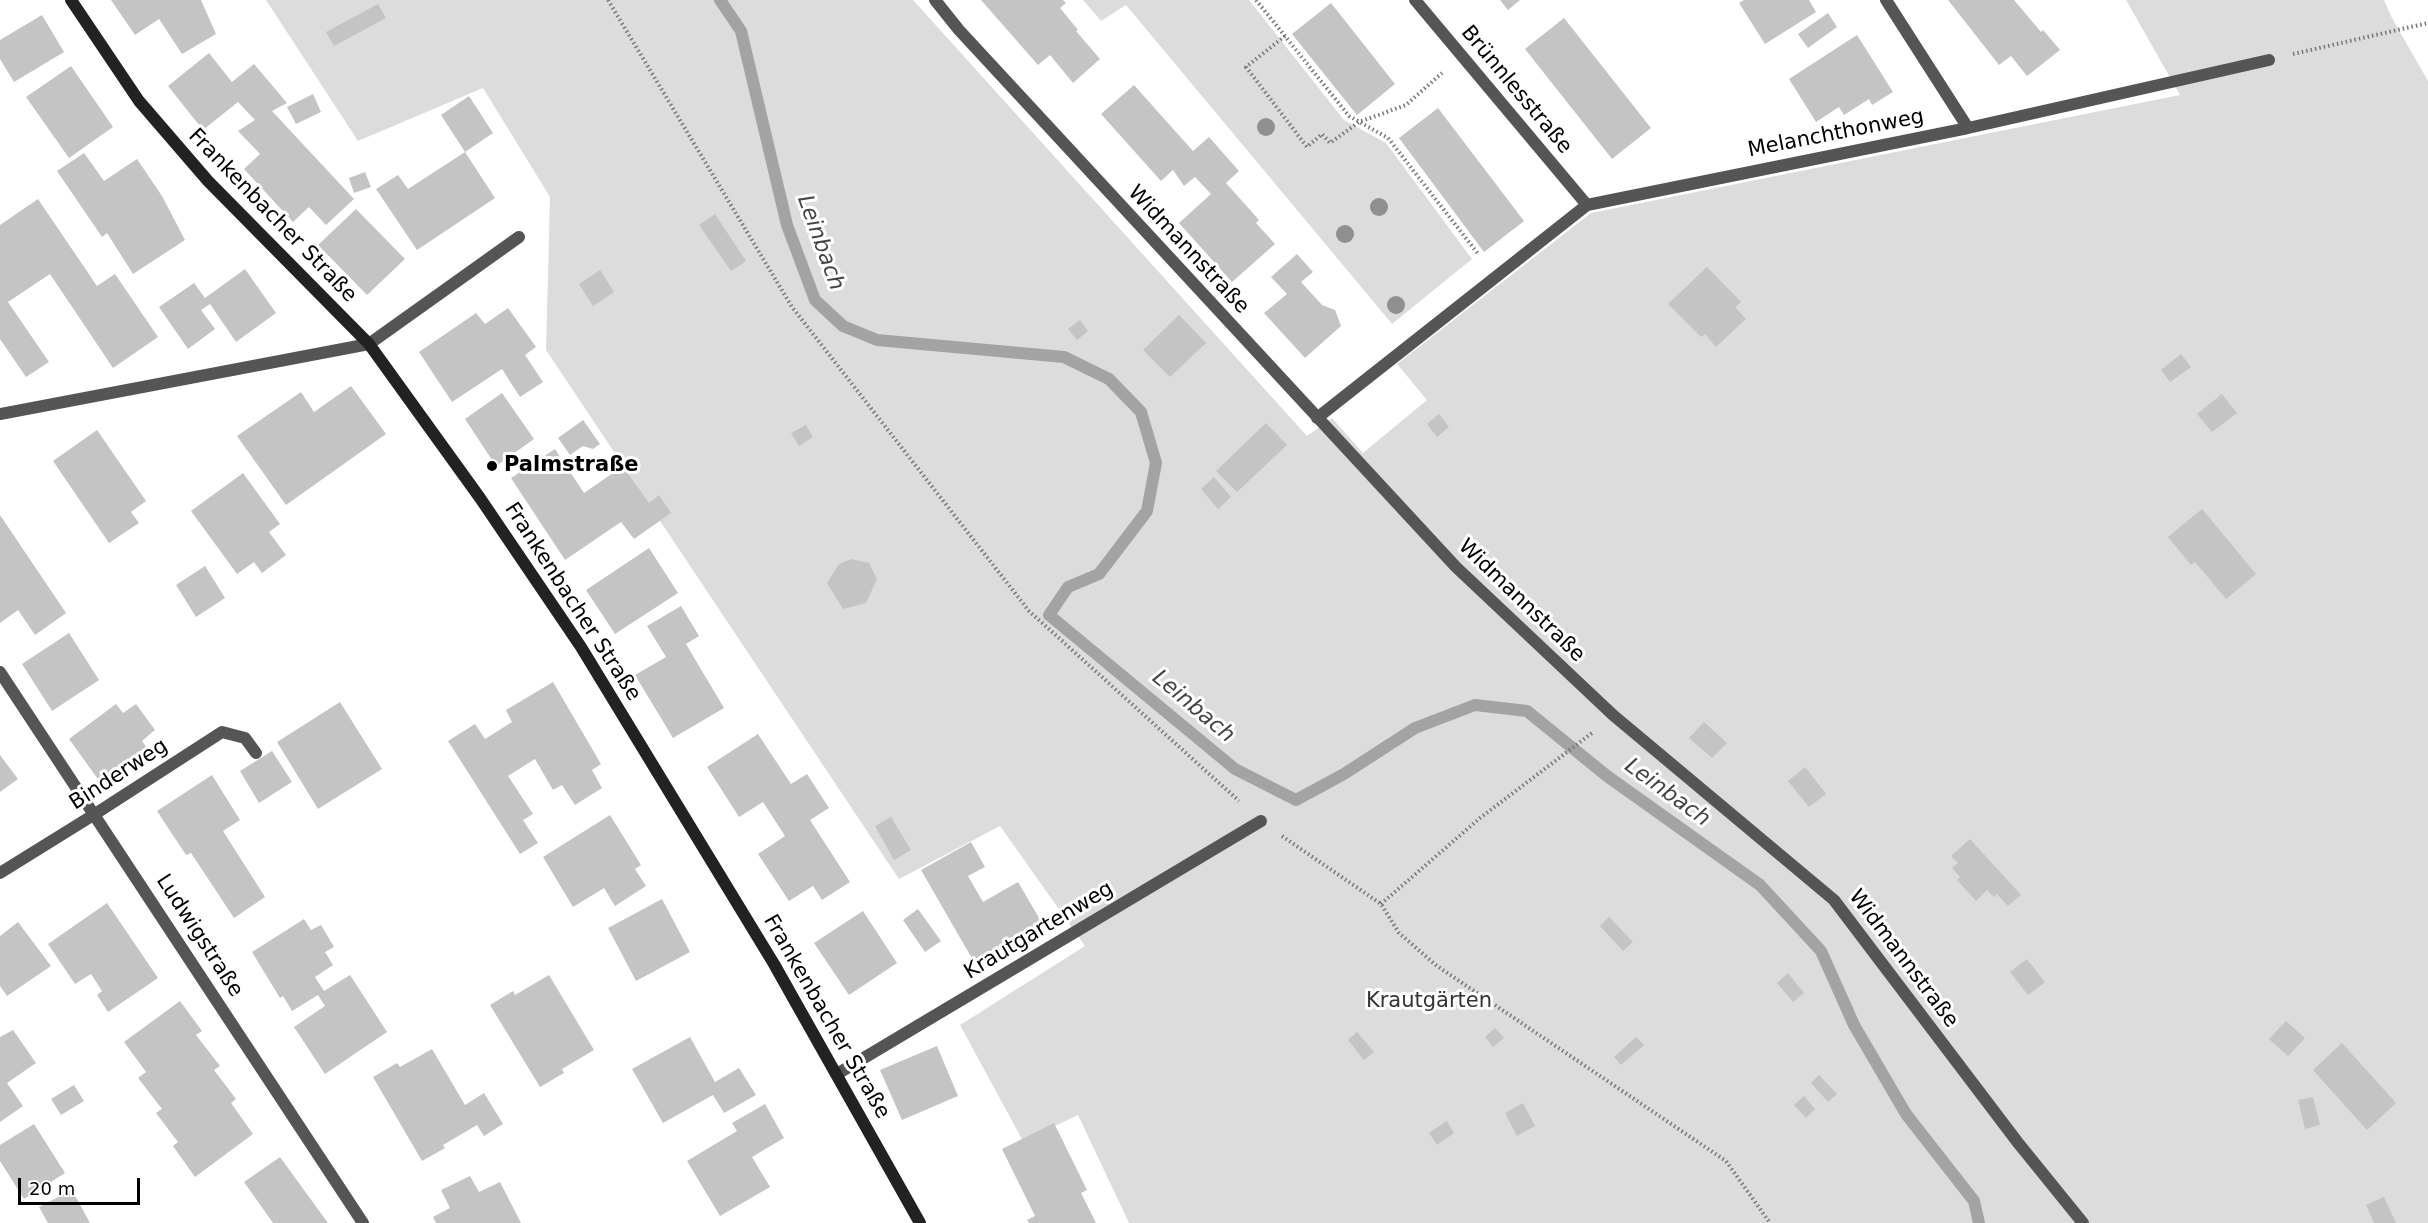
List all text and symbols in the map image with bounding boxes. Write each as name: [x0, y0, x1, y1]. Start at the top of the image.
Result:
street label: Brünnlesstraße: [1455, 21, 1577, 159]
street label: Melanchthonweg: [1746, 105, 1926, 163]
street label: Frankenbacher Straße: [183, 124, 361, 308]
street label: Widmannstraße: [1122, 181, 1254, 319]
water label: Leinbach: [791, 192, 849, 294]
place label: Palmstraße: [504, 453, 638, 479]
marker: Palmstraße: [485, 459, 499, 473]
street label: Frankenbacher Straße: [498, 498, 646, 706]
street label: Widmannstraße: [1452, 534, 1590, 668]
water label: Leinbach: [1146, 665, 1240, 749]
street label: Binderweg: [65, 734, 173, 816]
water label: Leinbach: [1619, 753, 1715, 833]
street label: Ludwigstraße: [150, 870, 248, 1002]
street label: Krautgartenweg: [960, 877, 1118, 985]
street label: Widmannstraße: [1843, 885, 1963, 1033]
street label: Frankenbacher Straße: [757, 910, 895, 1124]
park label: Krautgärten: [1366, 989, 1492, 1015]
scale bar: [21, 1166, 142, 1204]
text: 20 m: [29, 1178, 75, 1199]

